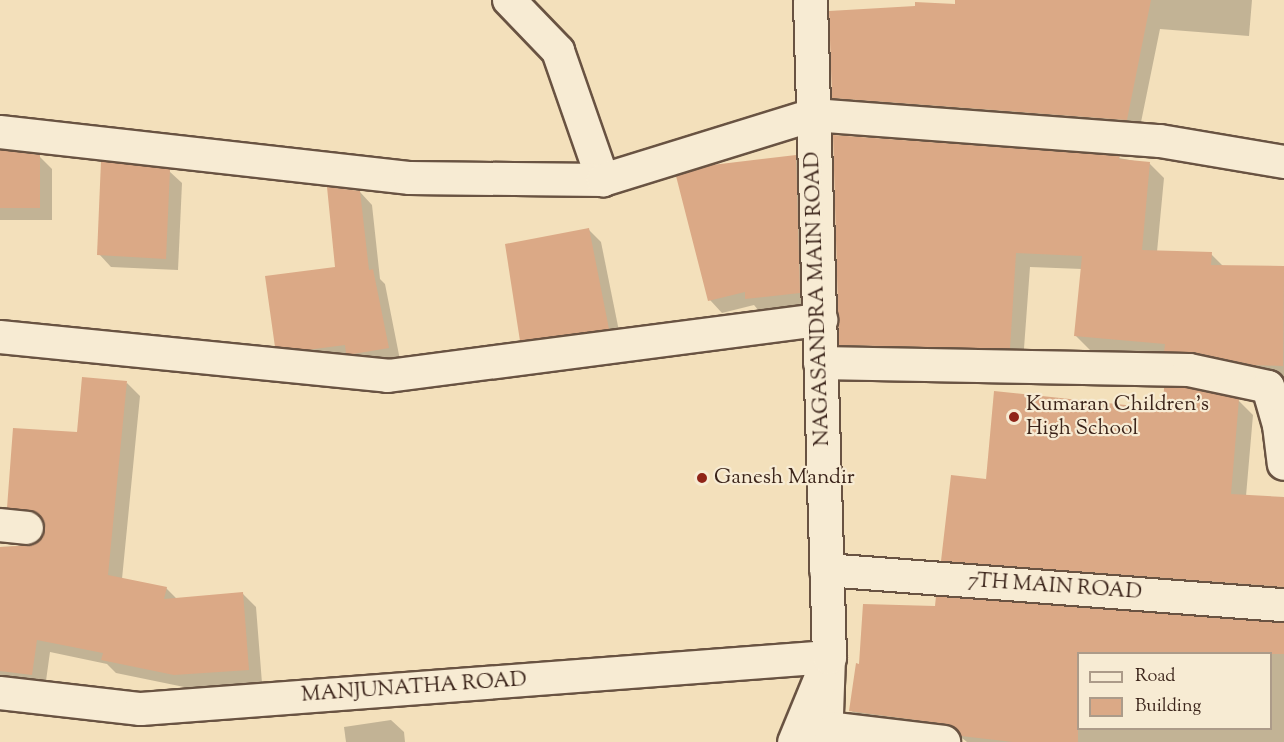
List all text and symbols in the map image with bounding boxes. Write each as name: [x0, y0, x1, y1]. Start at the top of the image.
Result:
street label: NAGASANDRA MAIN ROAD: [800, 151, 836, 447]
place label: Kumaran Children's High School: [1026, 392, 1209, 442]
marker: Kumaran Children's High School: [1007, 410, 1021, 424]
place label: Ganesh Mandir: [714, 465, 855, 491]
marker: Ganesh Mandir: [695, 471, 709, 485]
street label: 7TH MAIN ROAD: [967, 568, 1143, 606]
legend: [1077, 652, 1272, 730]
text: Road: [1135, 664, 1175, 690]
street label: MANJUNATHA ROAD: [300, 668, 528, 708]
text: Building: [1135, 694, 1201, 720]

